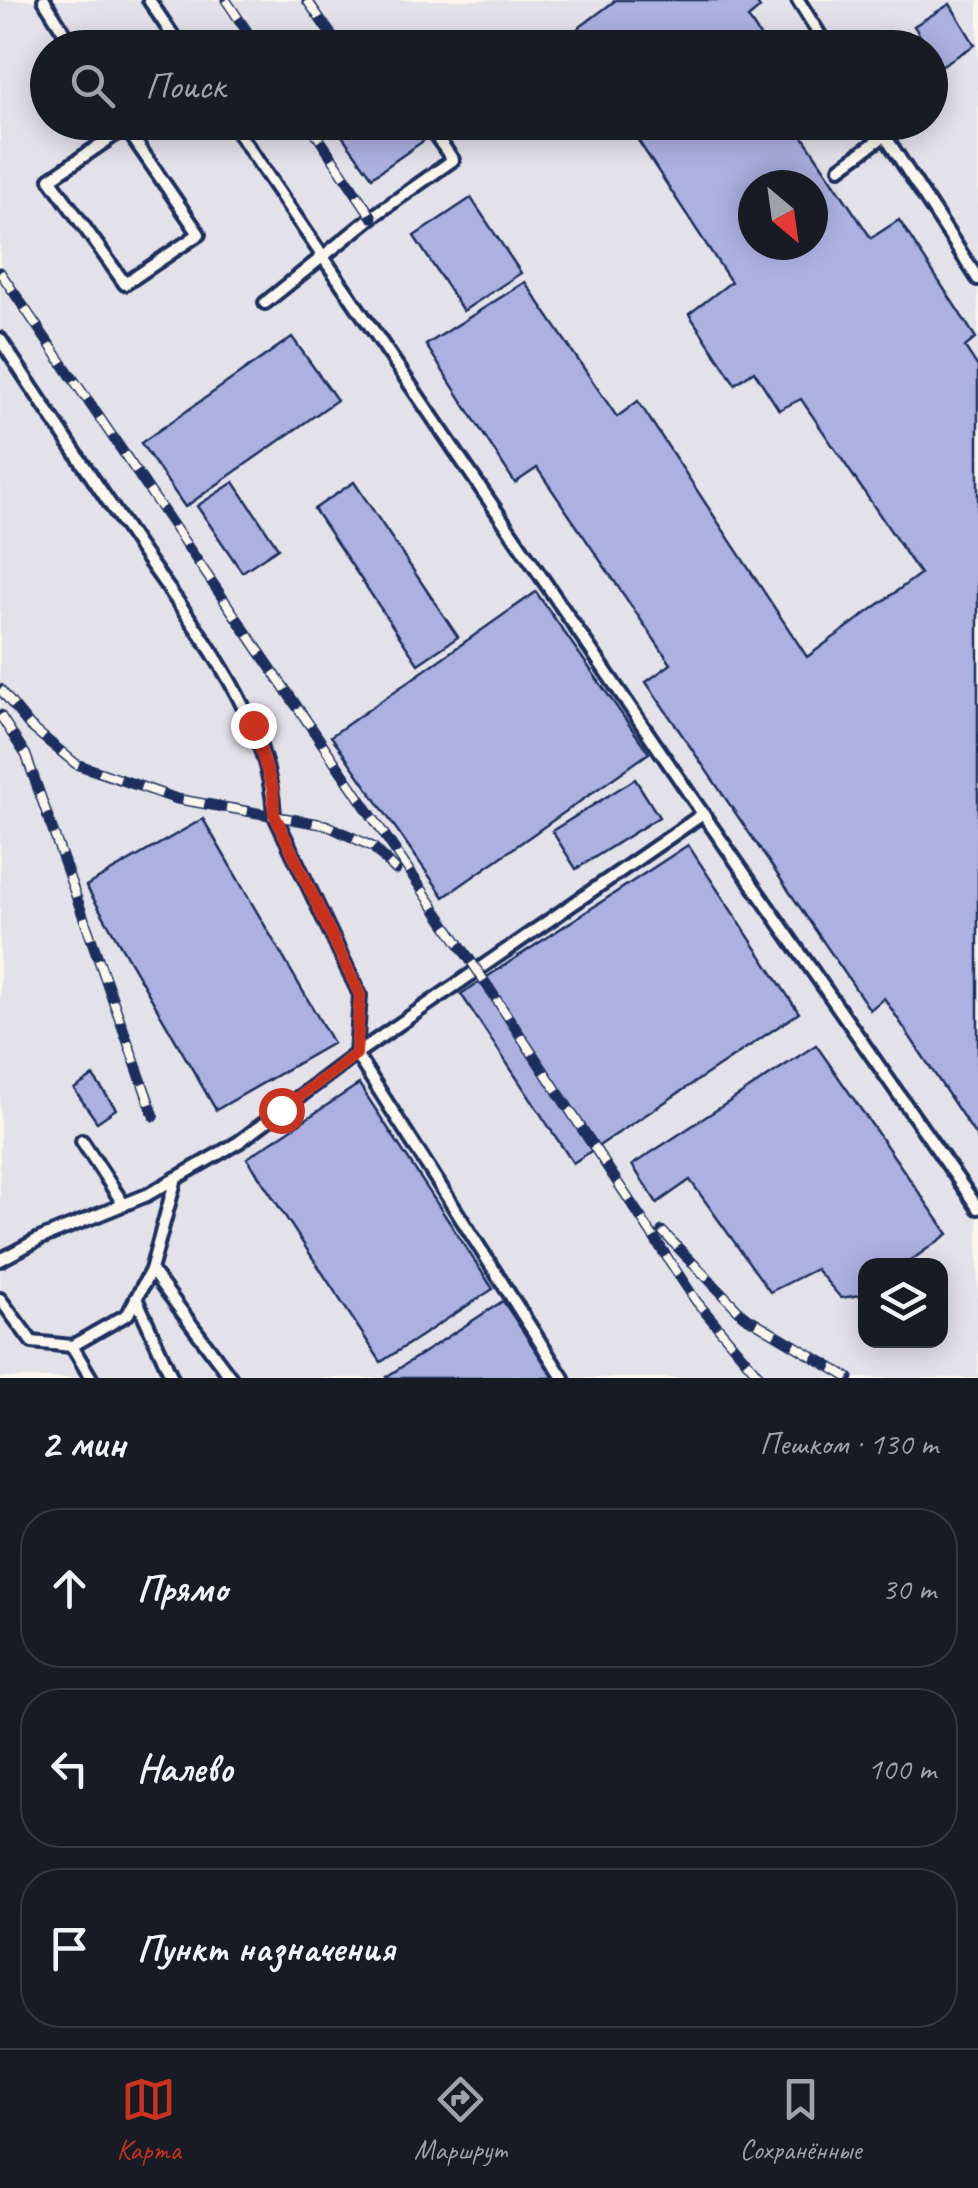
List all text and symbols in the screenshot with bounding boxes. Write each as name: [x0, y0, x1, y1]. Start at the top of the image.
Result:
search box: [30, 30, 948, 140]
icon: search: [65, 58, 120, 113]
text: Поиск: [145, 62, 225, 109]
north arrow: [738, 170, 828, 260]
route end: [231, 703, 277, 749]
route start: [259, 1088, 305, 1134]
map controls: [858, 1258, 948, 1348]
button: layers: [858, 1258, 948, 1348]
text: 2 мин: [40, 1417, 125, 1470]
text: Пешком · 130 m: [759, 1423, 938, 1464]
icon: ahead: [42, 1561, 97, 1616]
text: Прямо: [137, 1565, 227, 1612]
text: 30 m: [882, 1568, 936, 1609]
icon: left: [42, 1741, 97, 1796]
text: Налево: [137, 1745, 233, 1792]
text: 100 m: [867, 1748, 936, 1789]
icon: arrive: [42, 1921, 97, 1976]
text: Пункт назначения: [137, 1925, 394, 1972]
tab: Карта: [117, 2072, 181, 2167]
tab: Маршрут: [414, 2072, 506, 2167]
tab: Сохранённые: [740, 2072, 861, 2167]

